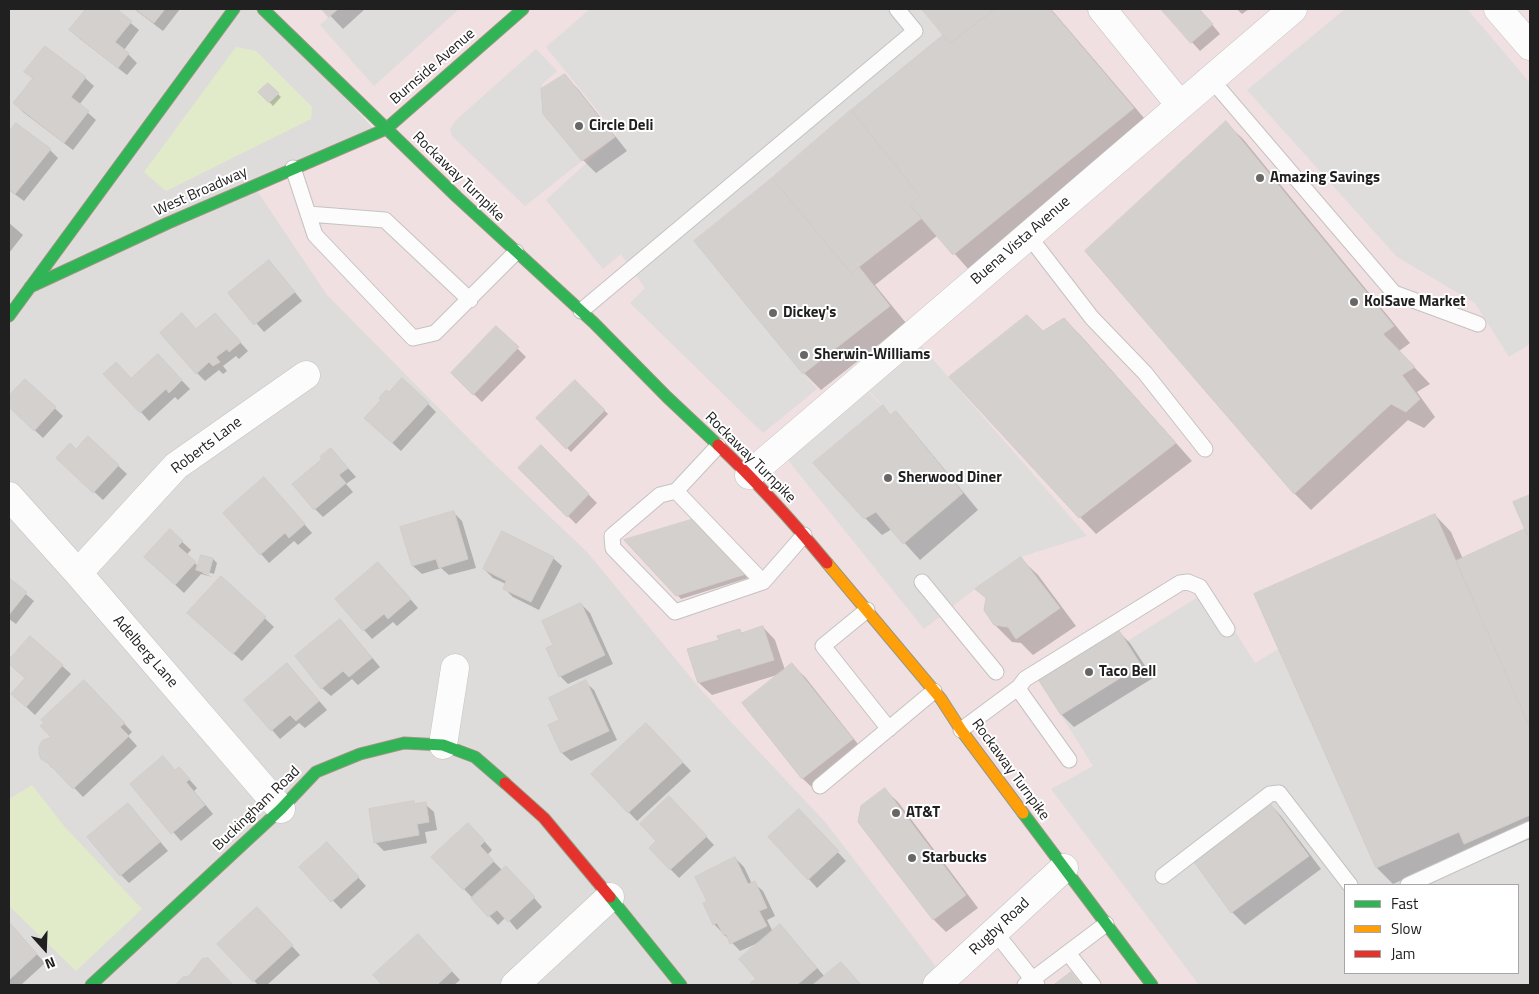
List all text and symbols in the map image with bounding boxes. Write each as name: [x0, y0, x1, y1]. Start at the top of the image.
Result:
street label: Burnside Avenue: [387, 25, 479, 109]
place label: Circle Deli: [589, 117, 653, 135]
marker: Circle Deli: [573, 120, 585, 132]
street label: Rockaway Turnpike: [408, 128, 508, 226]
street label: West Broadway: [152, 163, 250, 221]
place label: Amazing Savings: [1270, 169, 1380, 187]
marker: Amazing Savings: [1254, 172, 1266, 184]
street label: Buena Vista Avenue: [968, 193, 1074, 289]
place label: KolSave Market: [1364, 293, 1466, 311]
marker: KolSave Market: [1348, 296, 1360, 308]
place label: Dickey's: [783, 304, 836, 322]
marker: Dickey's: [767, 307, 779, 319]
place label: Sherwin-Williams: [814, 346, 930, 364]
marker: Sherwin-Williams: [798, 349, 810, 361]
street label: Rockaway Turnpike: [701, 409, 799, 507]
street label: Roberts Lane: [168, 414, 246, 478]
place label: Sherwood Diner: [898, 469, 1002, 487]
marker: Sherwood Diner: [882, 472, 894, 484]
street label: Adelberg Lane: [109, 612, 181, 692]
place label: Taco Bell: [1099, 663, 1156, 681]
marker: Taco Bell: [1083, 666, 1095, 678]
street label: Rockaway Turnpike: [967, 716, 1053, 824]
street label: Buckingham Road: [210, 763, 304, 855]
place label: AT&T: [906, 804, 940, 822]
marker: AT&T: [890, 807, 902, 819]
place label: Starbucks: [922, 849, 987, 867]
marker: Starbucks: [906, 852, 918, 864]
legend: [1344, 884, 1519, 974]
text: Fast: [1391, 892, 1418, 915]
street label: Rugby Road: [966, 895, 1034, 959]
text: Slow: [1391, 917, 1422, 940]
north arrow: [20, 924, 70, 974]
text: Jam: [1391, 942, 1415, 965]
text: N: [42, 952, 58, 975]

